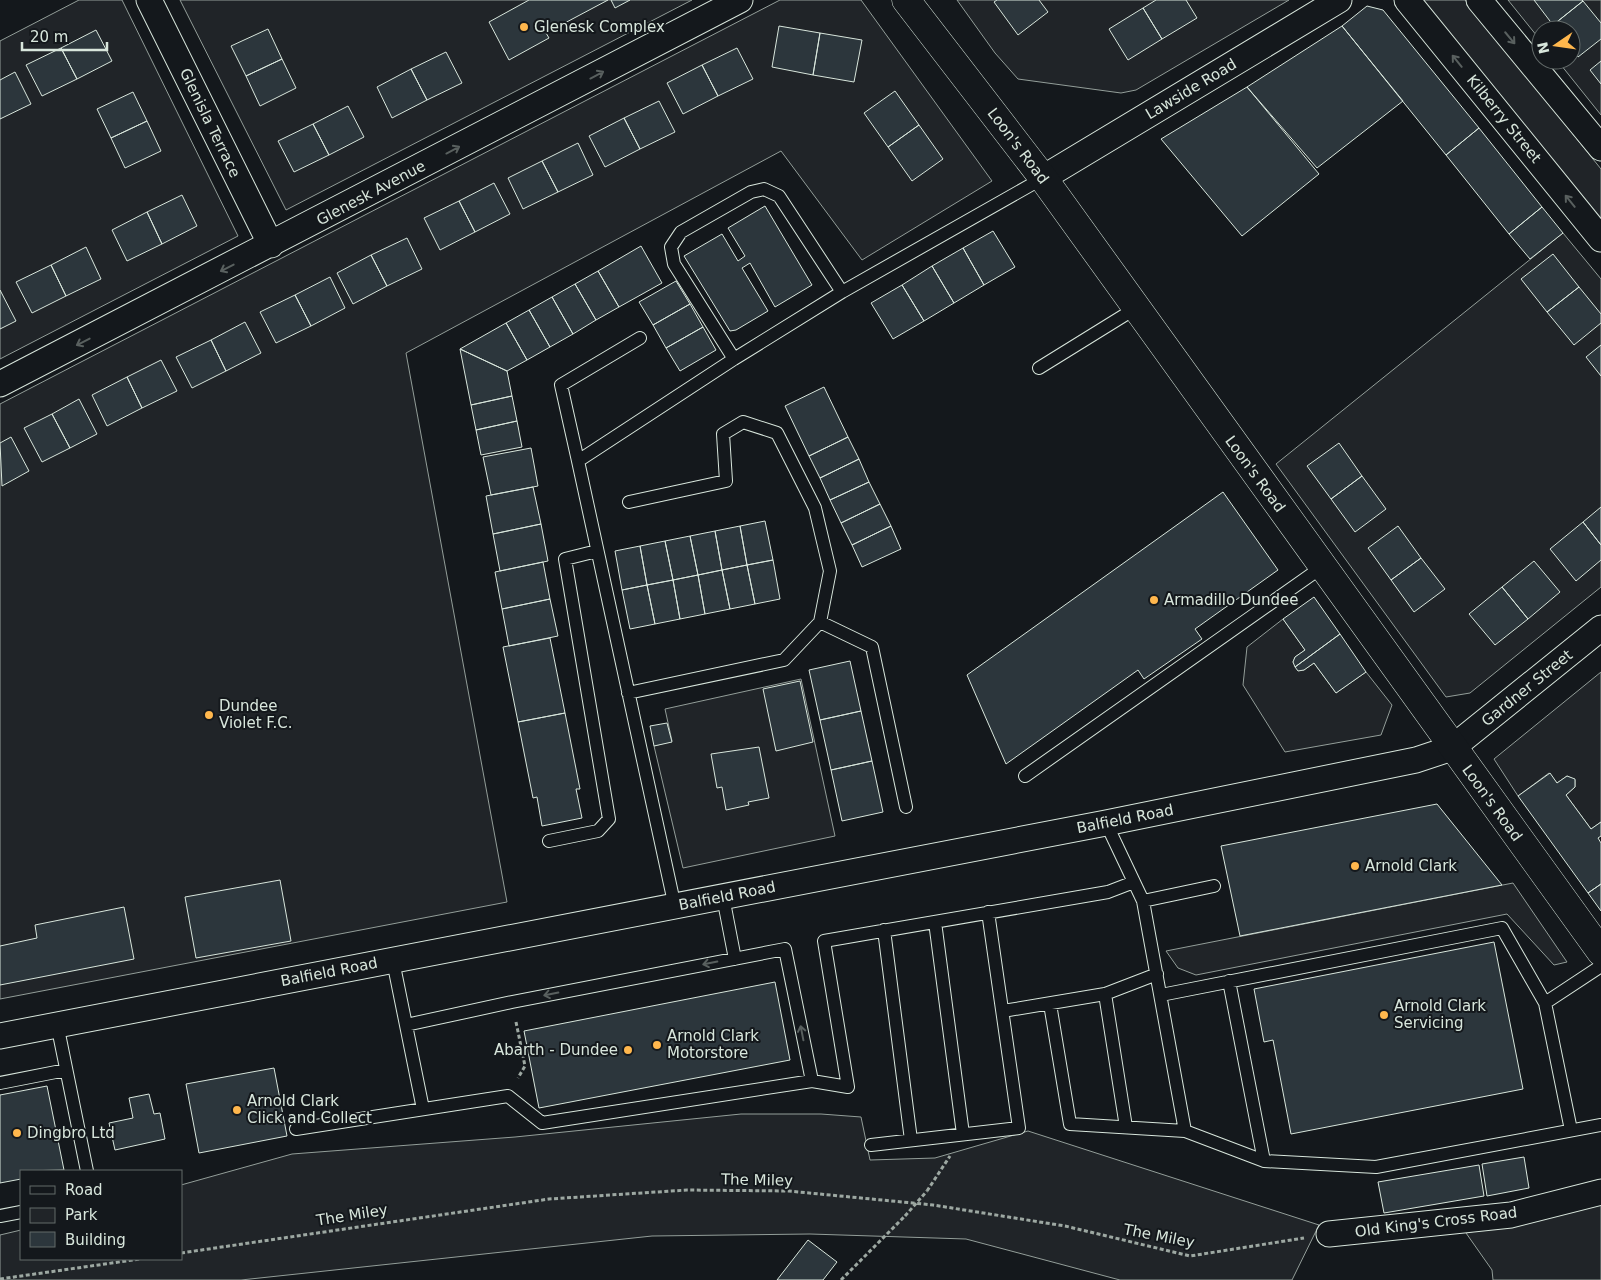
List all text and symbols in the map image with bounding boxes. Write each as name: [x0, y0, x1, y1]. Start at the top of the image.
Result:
place label: Glenesk Complex: [534, 18, 665, 36]
scale bar: [22, 20, 108, 52]
north arrow: [1531, 20, 1581, 70]
marker: Glenesk Complex: [518, 21, 530, 33]
text: 20 m: [30, 28, 68, 46]
one-way arrow: [1504, 31, 1515, 44]
text: N: [1534, 40, 1552, 55]
street label: Lawside Road: [1142, 55, 1240, 123]
one-way arrow: [1451, 55, 1462, 68]
street label: Glenisla Terrace: [176, 65, 244, 181]
one-way arrow: [590, 69, 604, 79]
street label: Kilberry Street: [1463, 71, 1545, 167]
street label: Loon's Road: [984, 105, 1052, 187]
one-way arrow: [446, 145, 461, 155]
street label: Glenesk Avenue: [313, 157, 429, 229]
one-way arrow: [1565, 195, 1576, 208]
one-way arrow: [220, 264, 235, 273]
one-way arrow: [75, 337, 90, 347]
street label: Loon's Road: [1221, 432, 1289, 516]
place label: Armadillo Dundee: [1164, 591, 1298, 609]
marker: Armadillo Dundee: [1148, 594, 1160, 606]
street label: Gardner Street: [1478, 646, 1576, 730]
place label: Dundee Violet F.C.: [219, 697, 293, 732]
marker: Dundee Violet F.C.: [203, 709, 215, 721]
street label: Loon's Road: [1458, 761, 1526, 845]
street label: Balfield Road: [1075, 801, 1175, 837]
place label: Arnold Clark: [1365, 857, 1457, 875]
marker: Arnold Clark: [1349, 860, 1361, 872]
street label: Balfield Road: [677, 878, 777, 914]
street label: Balfield Road: [279, 954, 379, 990]
one-way arrow: [703, 959, 719, 969]
one-way arrow: [543, 990, 559, 1000]
place label: Arnold Clark Servicing: [1394, 997, 1486, 1032]
marker: Arnold Clark Servicing: [1378, 1009, 1390, 1021]
one-way arrow: [797, 1026, 807, 1042]
place label: Arnold Clark Motorstore: [667, 1027, 759, 1062]
marker: Arnold Clark Motorstore: [651, 1039, 663, 1051]
place label: Abarth - Dundee: [494, 1041, 618, 1059]
marker: Abarth - Dundee: [622, 1044, 634, 1056]
place label: Arnold Clark Click and Collect: [247, 1092, 372, 1127]
marker: Arnold Clark Click and Collect: [231, 1104, 243, 1116]
place label: Dingbro Ltd: [27, 1124, 115, 1142]
marker: Dingbro Ltd: [11, 1127, 23, 1139]
legend: [20, 1170, 182, 1260]
street label: The Miley: [720, 1170, 793, 1190]
text: Road: [65, 1181, 103, 1199]
street label: The Miley: [314, 1200, 389, 1230]
street label: Old King's Cross Road: [1354, 1203, 1518, 1241]
text: Park: [65, 1206, 98, 1224]
street label: The Miley: [1121, 1220, 1196, 1252]
text: Building: [65, 1231, 126, 1249]

